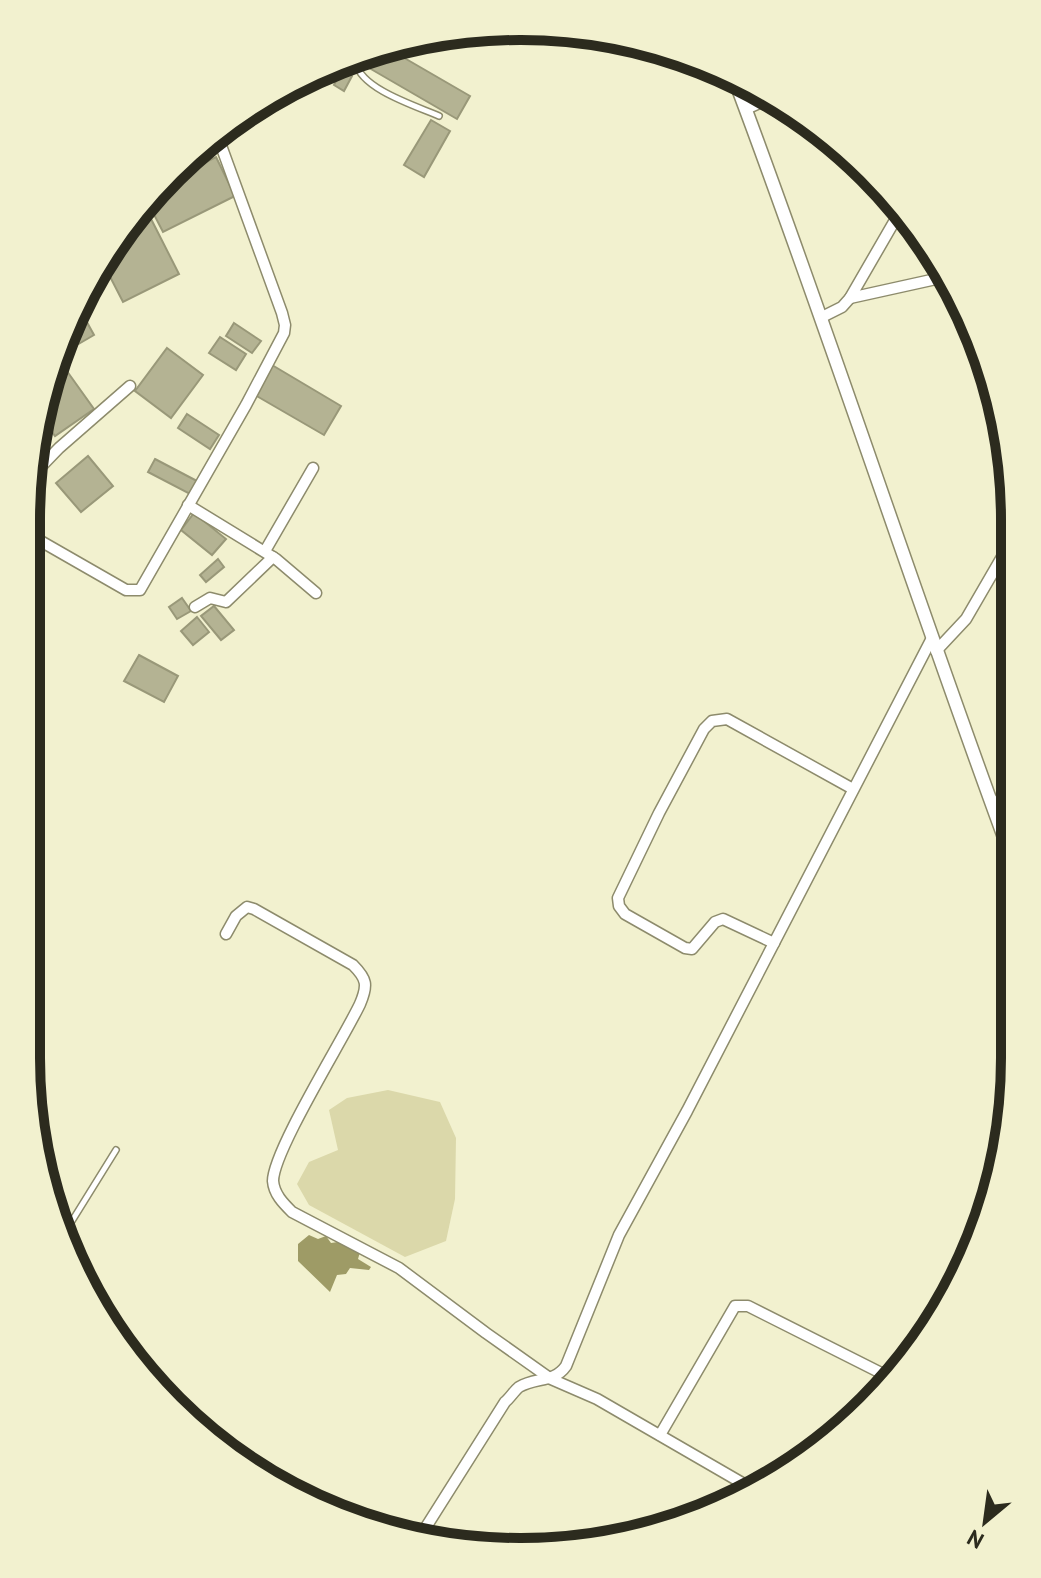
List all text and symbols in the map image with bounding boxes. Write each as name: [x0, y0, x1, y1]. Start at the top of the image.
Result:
north arrow: [945, 1482, 1025, 1562]
text: N: [962, 1524, 988, 1555]

